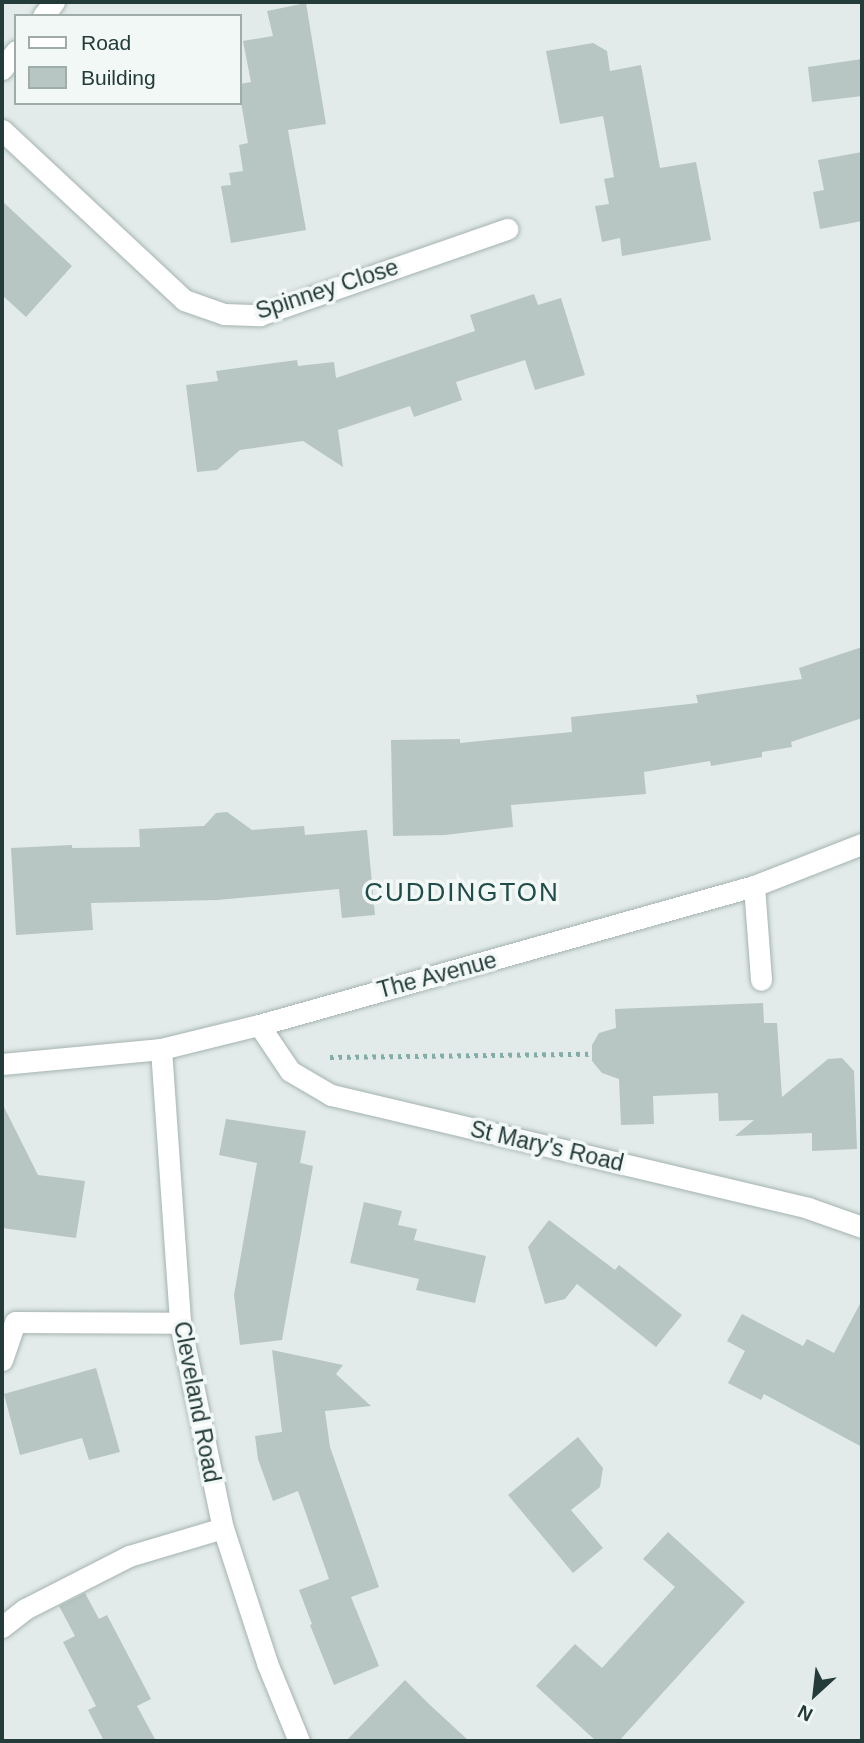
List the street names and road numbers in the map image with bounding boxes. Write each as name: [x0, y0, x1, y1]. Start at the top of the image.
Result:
street label: Spinney Close: [252, 253, 402, 325]
street label: The Avenue: [374, 946, 500, 1004]
street label: St Mary's Road: [468, 1115, 626, 1177]
street label: Cleveland Road: [168, 1319, 226, 1485]

